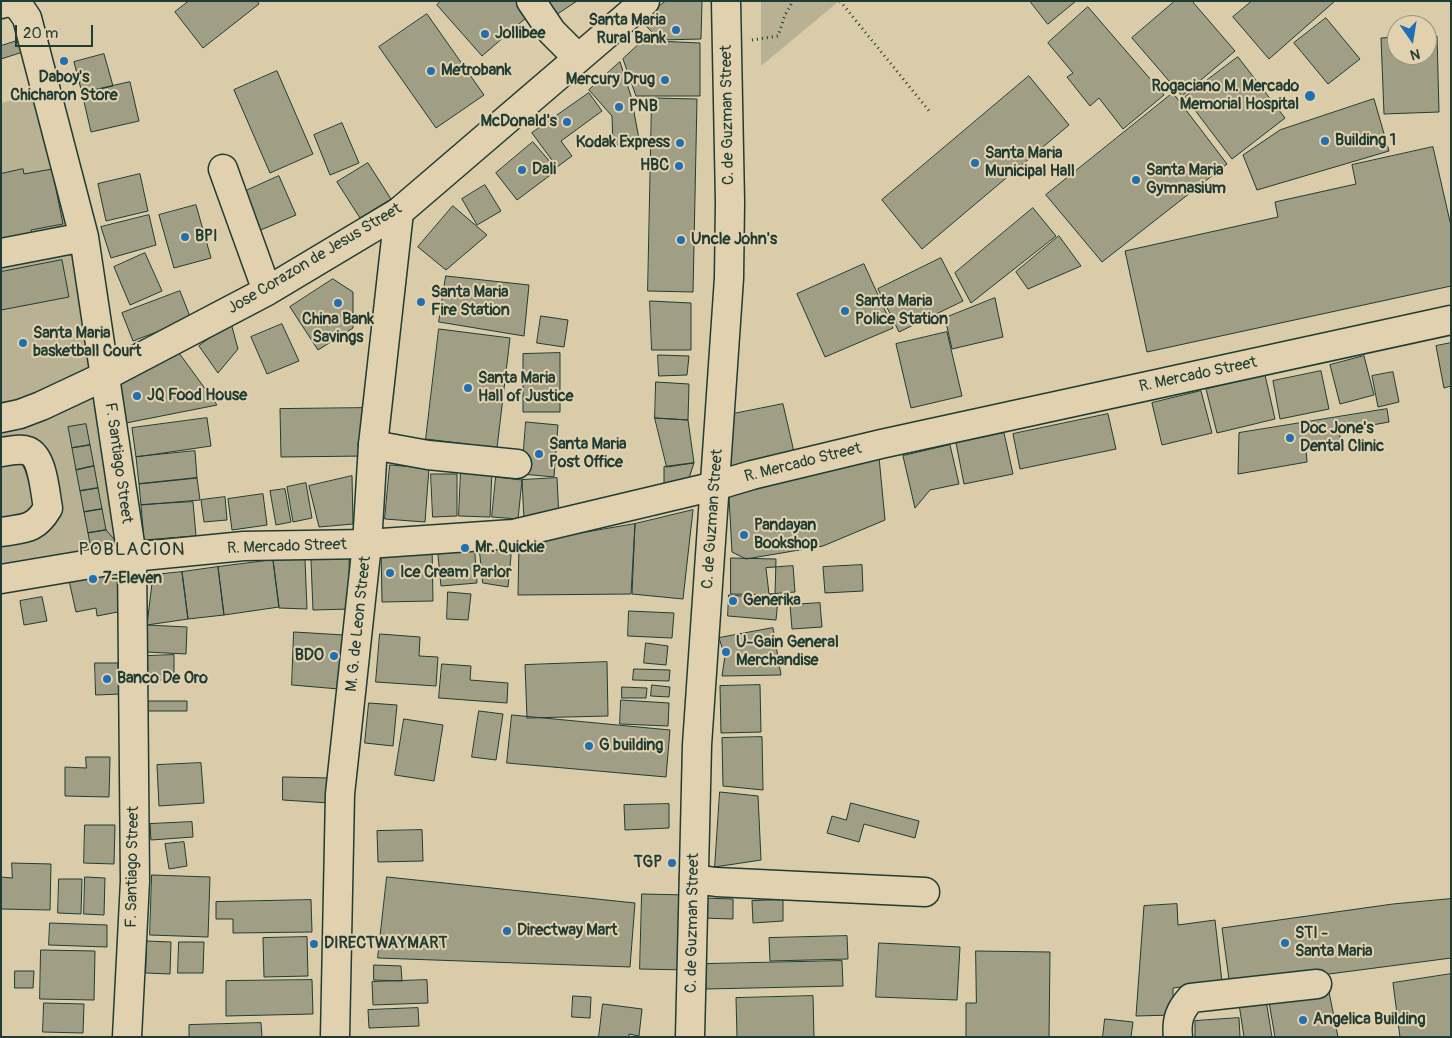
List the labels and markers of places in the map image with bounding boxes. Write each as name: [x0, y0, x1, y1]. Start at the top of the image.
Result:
place label: Santa Maria Rural Bank: [588, 11, 666, 49]
place label: Jollibee: [495, 24, 545, 44]
marker: Santa Maria Rural Bank: [670, 24, 682, 36]
marker: Jollibee: [479, 28, 491, 40]
marker: Daboy's Chicharon Store: [58, 55, 70, 67]
place label: Metrobank: [441, 61, 511, 81]
marker: Metrobank: [425, 65, 437, 77]
place label: Daboy's Chicharon Store: [10, 68, 118, 106]
place label: Mercury Drug: [566, 70, 655, 90]
marker: Mercury Drug: [659, 74, 671, 86]
place label: Rogaciano M. Mercado Memorial Hospital: [1151, 77, 1299, 115]
marker: Rogaciano M. Mercado Memorial Hospital: [1303, 89, 1317, 103]
place label: PNB: [629, 97, 658, 117]
marker: PNB: [613, 101, 625, 113]
place label: McDonald's: [480, 112, 557, 132]
marker: McDonald's: [561, 116, 573, 128]
place label: Building 1: [1335, 131, 1396, 151]
place label: Kodak Express: [576, 133, 670, 153]
marker: Building 1: [1319, 135, 1331, 147]
marker: Kodak Express: [674, 137, 686, 149]
place label: Santa Maria Municipal Hall: [985, 144, 1075, 182]
place label: HBC: [640, 156, 669, 176]
marker: Santa Maria Municipal Hall: [969, 157, 981, 169]
place label: Dali: [532, 160, 556, 180]
marker: HBC: [673, 160, 685, 172]
place label: Santa Maria Gymnasium: [1146, 161, 1226, 199]
marker: Dali: [516, 164, 528, 176]
marker: Santa Maria Gymnasium: [1130, 174, 1142, 186]
place label: BPI: [195, 227, 217, 247]
place label: Uncle John's: [691, 230, 777, 250]
marker: BPI: [179, 231, 191, 243]
marker: Uncle John's: [675, 234, 687, 246]
place label: Santa Maria Fire Station: [431, 283, 510, 321]
place label: Santa Maria Police Station: [855, 292, 948, 330]
marker: Santa Maria Fire Station: [415, 296, 427, 308]
marker: China Bank Savings: [332, 297, 344, 309]
marker: Santa Maria Police Station: [839, 305, 851, 317]
place label: China Bank Savings: [302, 310, 374, 348]
place label: Santa Maria basketball Court: [33, 324, 142, 362]
marker: Santa Maria basketball Court: [17, 337, 29, 349]
place label: Santa Maria Hall of Justice: [478, 369, 573, 407]
marker: Santa Maria Hall of Justice: [462, 382, 474, 394]
place label: JQ Food House: [147, 386, 247, 406]
marker: JQ Food House: [131, 390, 143, 402]
place label: Doc Jone's Dental Clinic: [1300, 419, 1384, 457]
marker: Doc Jone's Dental Clinic: [1284, 432, 1296, 444]
place label: Santa Maria Post Office: [549, 435, 627, 473]
marker: Santa Maria Post Office: [533, 448, 545, 460]
place label: Pandayan Bookshop: [754, 516, 818, 554]
marker: Pandayan Bookshop: [738, 529, 750, 541]
place label: Mr. Quickie: [475, 538, 544, 558]
marker: Mr. Quickie: [459, 542, 471, 554]
place label: Ice Cream Parlor: [400, 563, 512, 583]
marker: Ice Cream Parlor: [384, 567, 396, 579]
place label: 7-Eleven: [103, 569, 162, 589]
marker: 7-Eleven: [87, 573, 99, 585]
place label: Generika: [743, 591, 801, 611]
marker: Generika: [727, 595, 739, 607]
place label: U-Gain General Merchandise: [736, 633, 839, 671]
place label: BDO: [295, 646, 324, 666]
marker: U-Gain General Merchandise: [720, 646, 732, 658]
marker: BDO: [328, 650, 340, 662]
place label: Banco De Oro: [117, 669, 208, 689]
marker: Banco De Oro: [101, 673, 113, 685]
place label: G building: [599, 736, 663, 756]
marker: G building: [583, 740, 595, 752]
place label: TGP: [634, 853, 662, 873]
marker: TGP: [666, 857, 678, 869]
place label: Directway Mart: [517, 921, 617, 941]
place label: STI - Santa Maria: [1295, 924, 1373, 962]
marker: Directway Mart: [501, 925, 513, 937]
place label: DIRECTWAYMART: [324, 934, 447, 954]
marker: STI - Santa Maria: [1279, 937, 1291, 949]
marker: DIRECTWAYMART: [308, 938, 320, 950]
place label: Angelica Building: [1313, 1010, 1425, 1030]
marker: Angelica Building: [1297, 1014, 1309, 1026]

